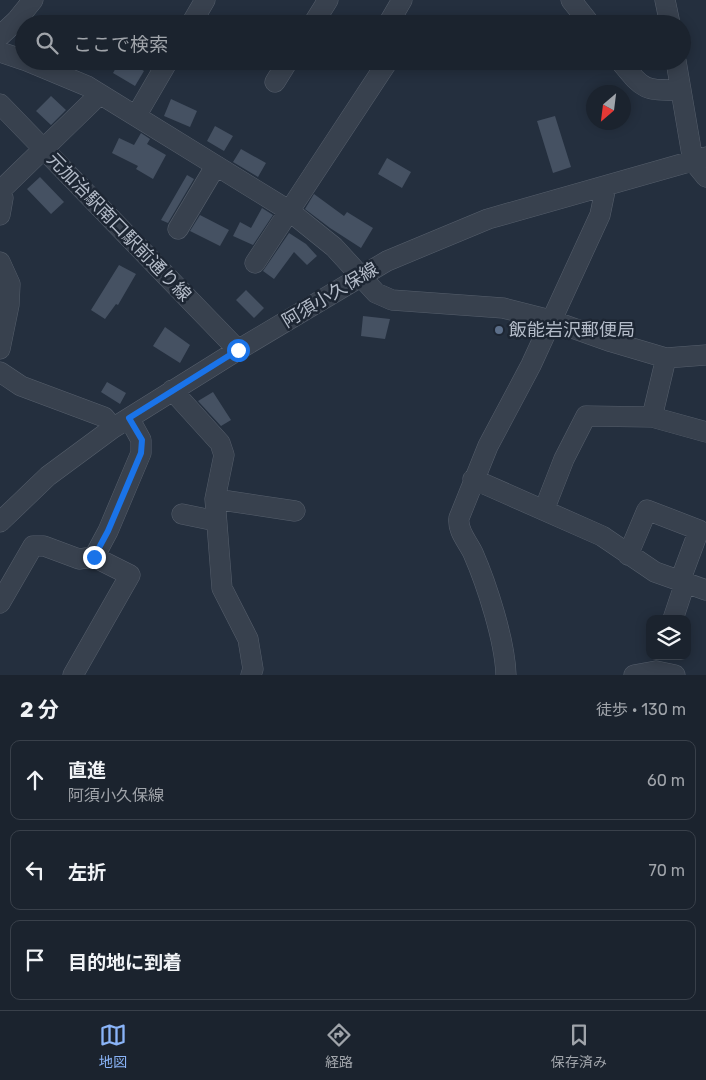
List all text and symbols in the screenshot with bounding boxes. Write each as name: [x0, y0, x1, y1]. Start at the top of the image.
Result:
search box: [15, 15, 691, 70]
icon: search: [33, 29, 61, 57]
text: ここで検索: [73, 33, 168, 56]
north arrow: [586, 85, 631, 130]
street label: 元加治駅南口駅前通り線: [42, 148, 196, 306]
street label: 阿須小久保線: [278, 258, 382, 332]
place label: 飯能岩沢郵便局: [509, 319, 635, 341]
marker: 飯能岩沢郵便局: [493, 324, 505, 336]
route start: [227, 339, 250, 362]
route end: [83, 546, 106, 569]
map controls: [646, 615, 691, 660]
button: layers: [646, 615, 691, 660]
text: 2 分: [20, 697, 59, 722]
text: 徒歩 · 130 m: [596, 700, 686, 719]
text: 直進: [68, 759, 106, 782]
icon: ahead: [21, 766, 49, 794]
text: 60 m: [647, 771, 685, 790]
text: 阿須小久保線: [68, 786, 164, 805]
icon: left: [21, 856, 49, 884]
text: 左折: [68, 861, 106, 884]
text: 70 m: [648, 861, 685, 880]
icon: arrive: [21, 946, 49, 974]
text: 目的地に到着: [68, 951, 182, 974]
tab: 地図: [99, 1021, 127, 1071]
tab: 経路: [325, 1021, 353, 1071]
tab: 保存済み: [551, 1021, 607, 1071]

